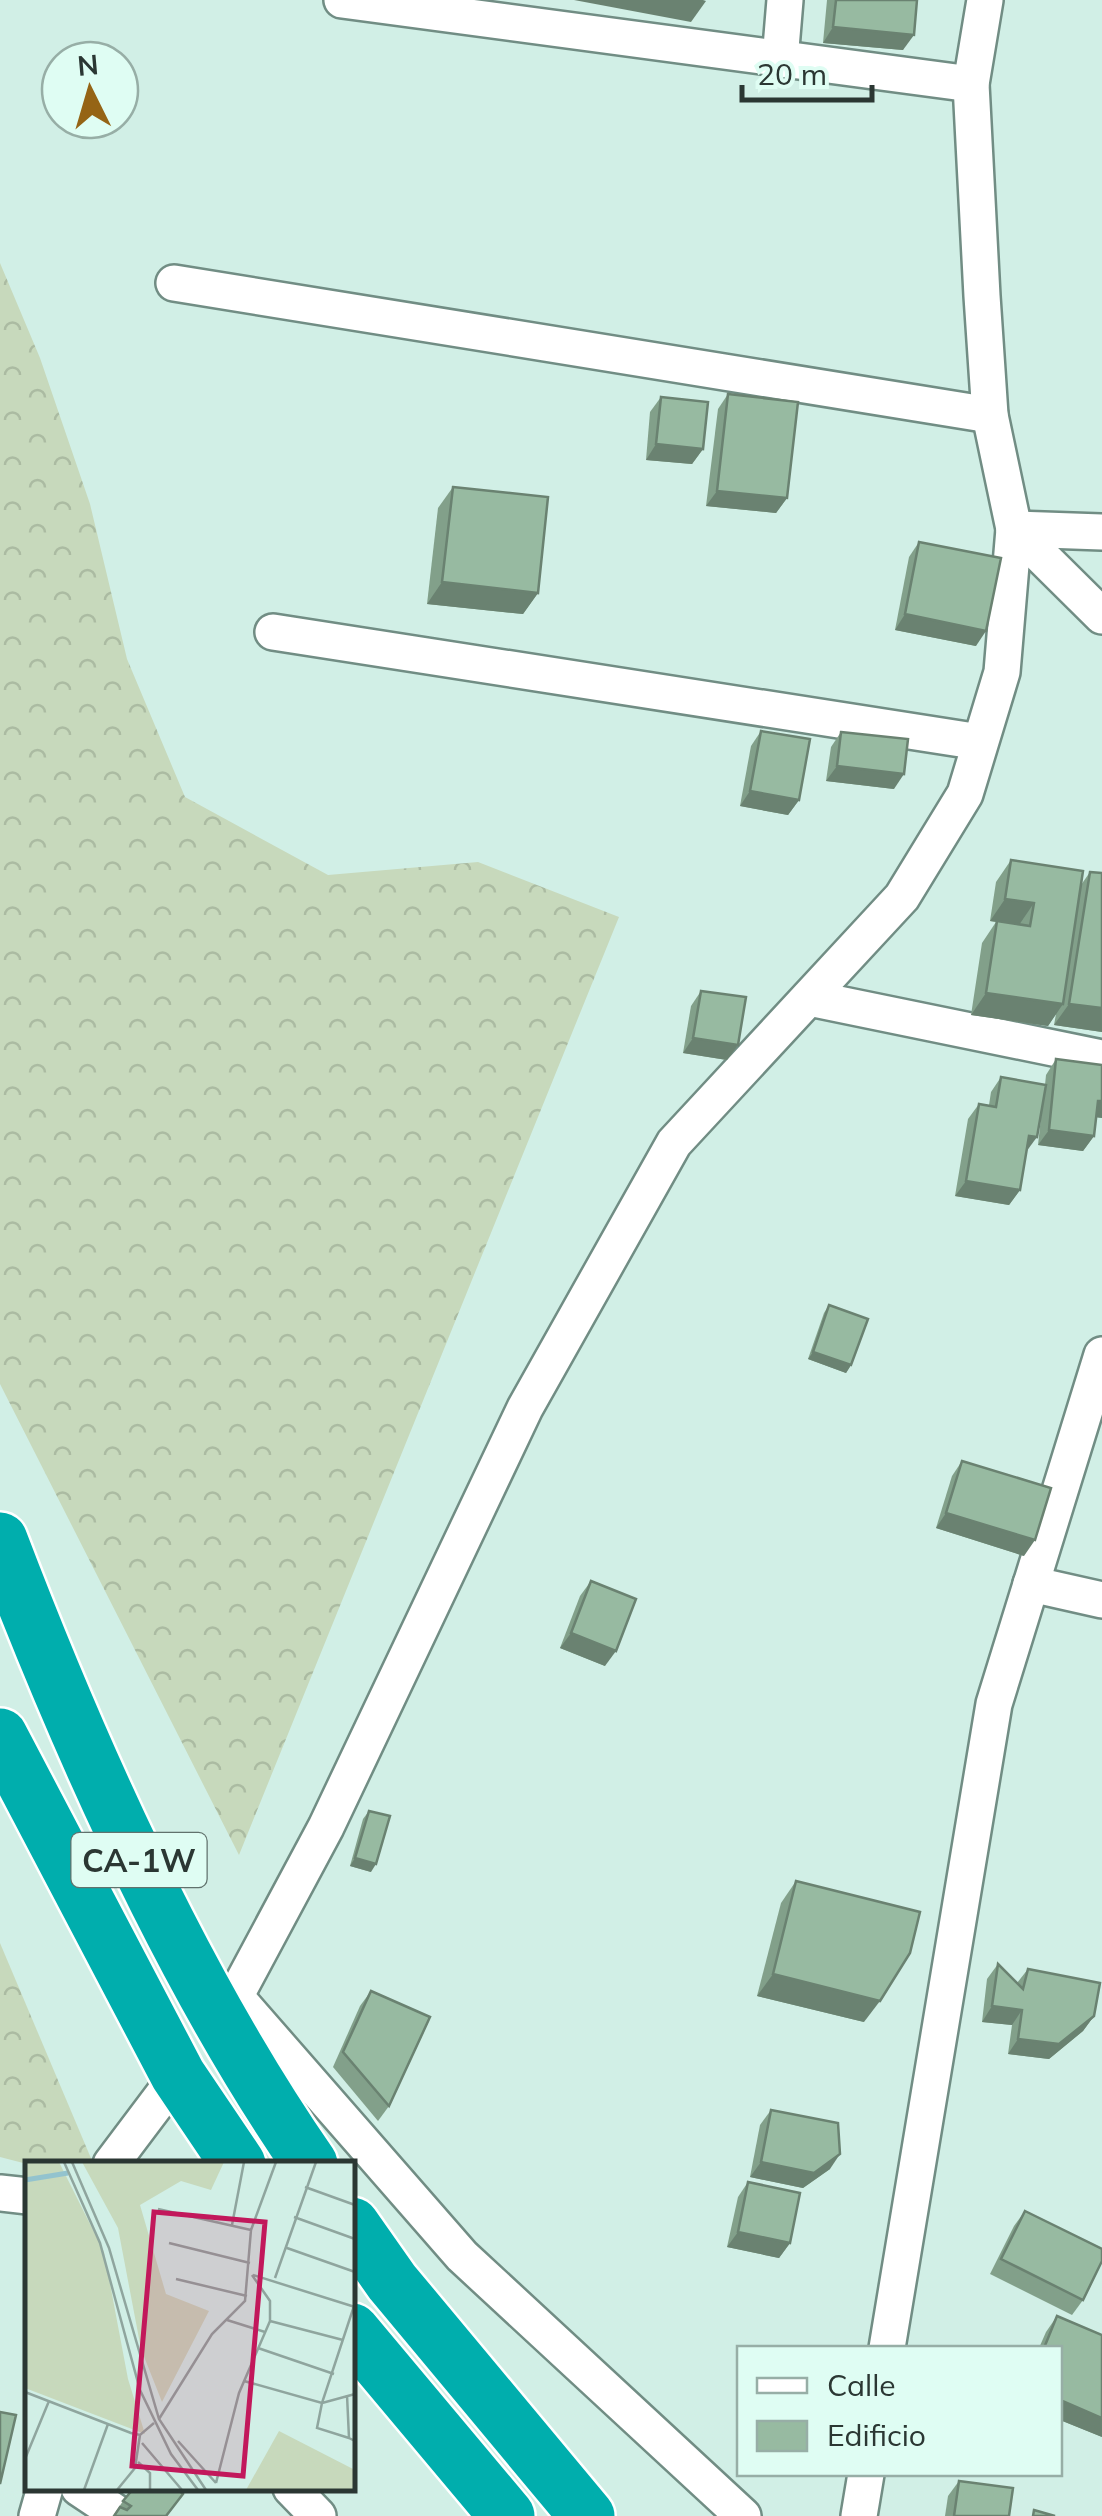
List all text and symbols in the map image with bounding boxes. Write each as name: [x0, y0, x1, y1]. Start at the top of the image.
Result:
north arrow: [40, 40, 140, 140]
scale bar: [742, 40, 872, 102]
text: N: [76, 46, 100, 83]
text: 20 m: [757, 55, 827, 93]
road number: CA-1W: [72, 1833, 206, 1887]
inset map: [25, 2161, 355, 2491]
legend: [737, 2346, 1062, 2476]
text: Calle: [827, 2366, 896, 2404]
text: Edificio: [827, 2416, 926, 2454]

